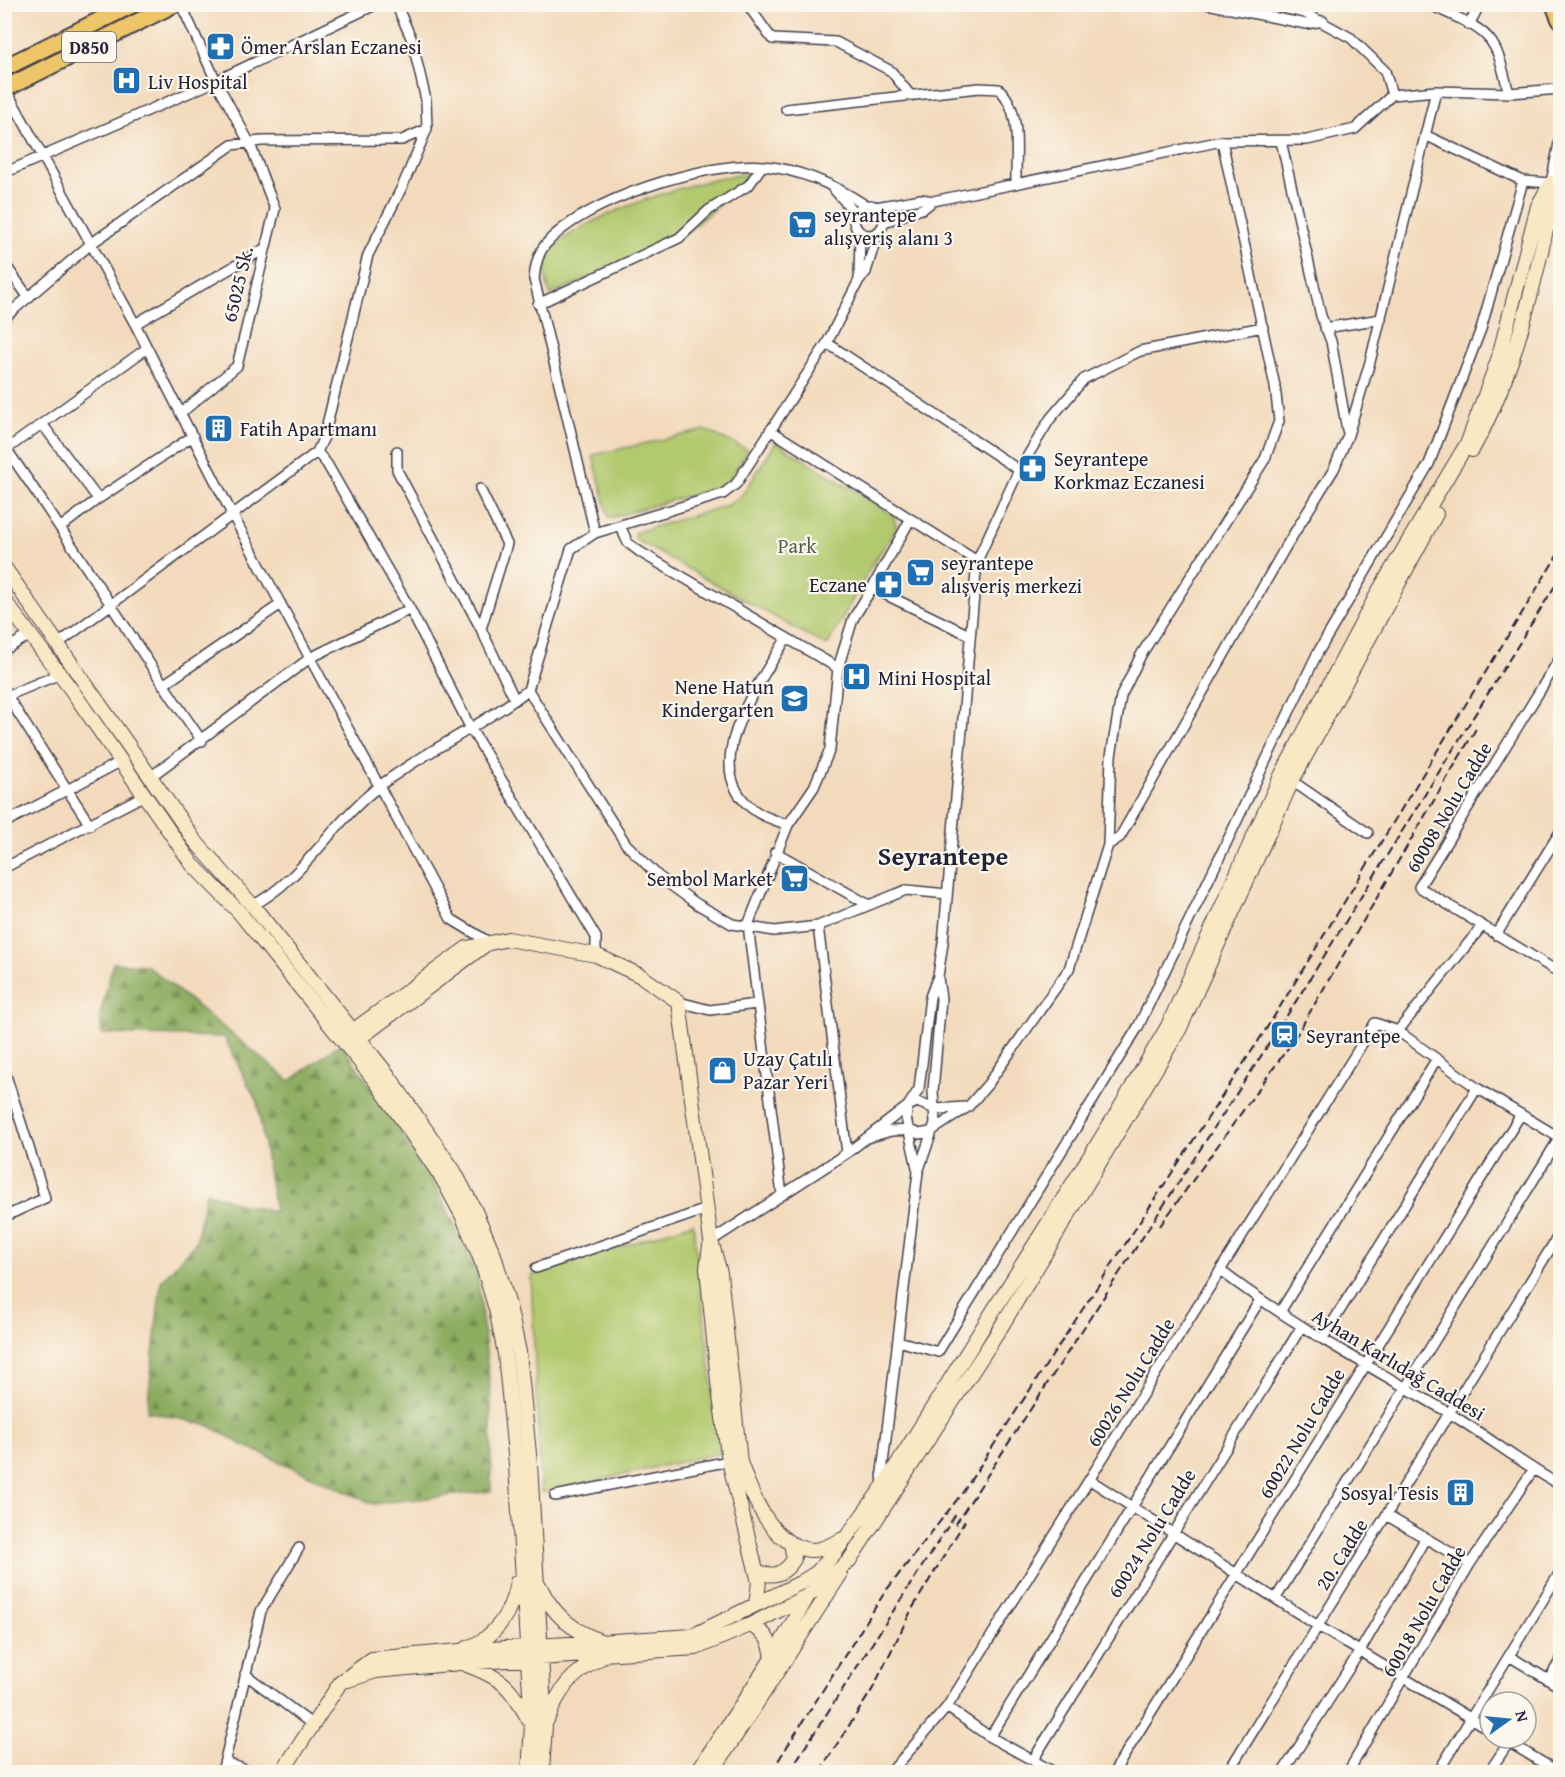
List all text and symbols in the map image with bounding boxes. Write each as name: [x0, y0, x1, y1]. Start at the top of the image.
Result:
pharmacy icon: Ömer Arslan Eczanesi: [204, 30, 236, 62]
road number: D850: [62, 32, 116, 62]
place label: Ömer Arslan Eczanesi: [241, 32, 422, 61]
hospital icon: Liv Hospital: [111, 65, 143, 97]
place label: Liv Hospital: [148, 67, 248, 96]
place label: seyrantepe alışveriş alanı 3: [824, 200, 953, 252]
supermarket icon: seyrantepe alışveriş alanı 3: [787, 209, 819, 241]
street label: 65025 Sk.: [214, 243, 260, 325]
building icon: Fatih Apartmanı: [203, 412, 235, 444]
place label: Fatih Apartmanı: [240, 414, 377, 443]
place label: Seyrantepe Korkmaz Eczanesi: [1054, 444, 1205, 496]
pharmacy icon: Seyrantepe Korkmaz Eczanesi: [1017, 453, 1049, 485]
park label: Park: [778, 531, 817, 560]
place label: seyrantepe alışveriş merkezi: [941, 548, 1083, 600]
supermarket icon: seyrantepe alışveriş merkezi: [904, 557, 936, 589]
pharmacy icon: Eczane: [872, 568, 904, 600]
place label: Eczane: [809, 570, 867, 599]
hospital icon: Mini Hospital: [841, 661, 873, 693]
place label: Mini Hospital: [878, 663, 992, 692]
place label: Nene Hatun Kindergarten: [662, 672, 774, 724]
school or university icon: Nene Hatun Kindergarten: [779, 682, 811, 714]
street label: 60008 Nolu Cadde: [1398, 736, 1498, 878]
district label: Seyrantepe: [878, 836, 1008, 875]
supermarket icon: Sembol Market: [778, 862, 810, 894]
place label: Sembol Market: [647, 864, 773, 893]
station icon: Seyrantepe: [1269, 1019, 1301, 1051]
place label: Seyrantepe: [1306, 1021, 1400, 1050]
place label: Uzay Çatılı Pazar Yeri: [743, 1044, 833, 1096]
shop icon: Uzay Çatılı Pazar Yeri: [706, 1054, 738, 1086]
street label: Ayhan Karlıdağ Caddesi: [1307, 1301, 1491, 1427]
street label: 60026 Nolu Cadde: [1079, 1312, 1181, 1452]
street label: 60022 Nolu Cadde: [1251, 1362, 1351, 1504]
street label: 60024 Nolu Cadde: [1100, 1463, 1202, 1603]
building icon: Sosyal Tesis: [1444, 1476, 1476, 1508]
place label: Sosyal Tesis: [1341, 1478, 1439, 1507]
street label: 20. Cadde: [1308, 1513, 1374, 1595]
street label: 60018 Nolu Cadde: [1374, 1540, 1472, 1682]
north arrow: [1478, 1690, 1538, 1750]
text: N: [1510, 1708, 1536, 1725]

